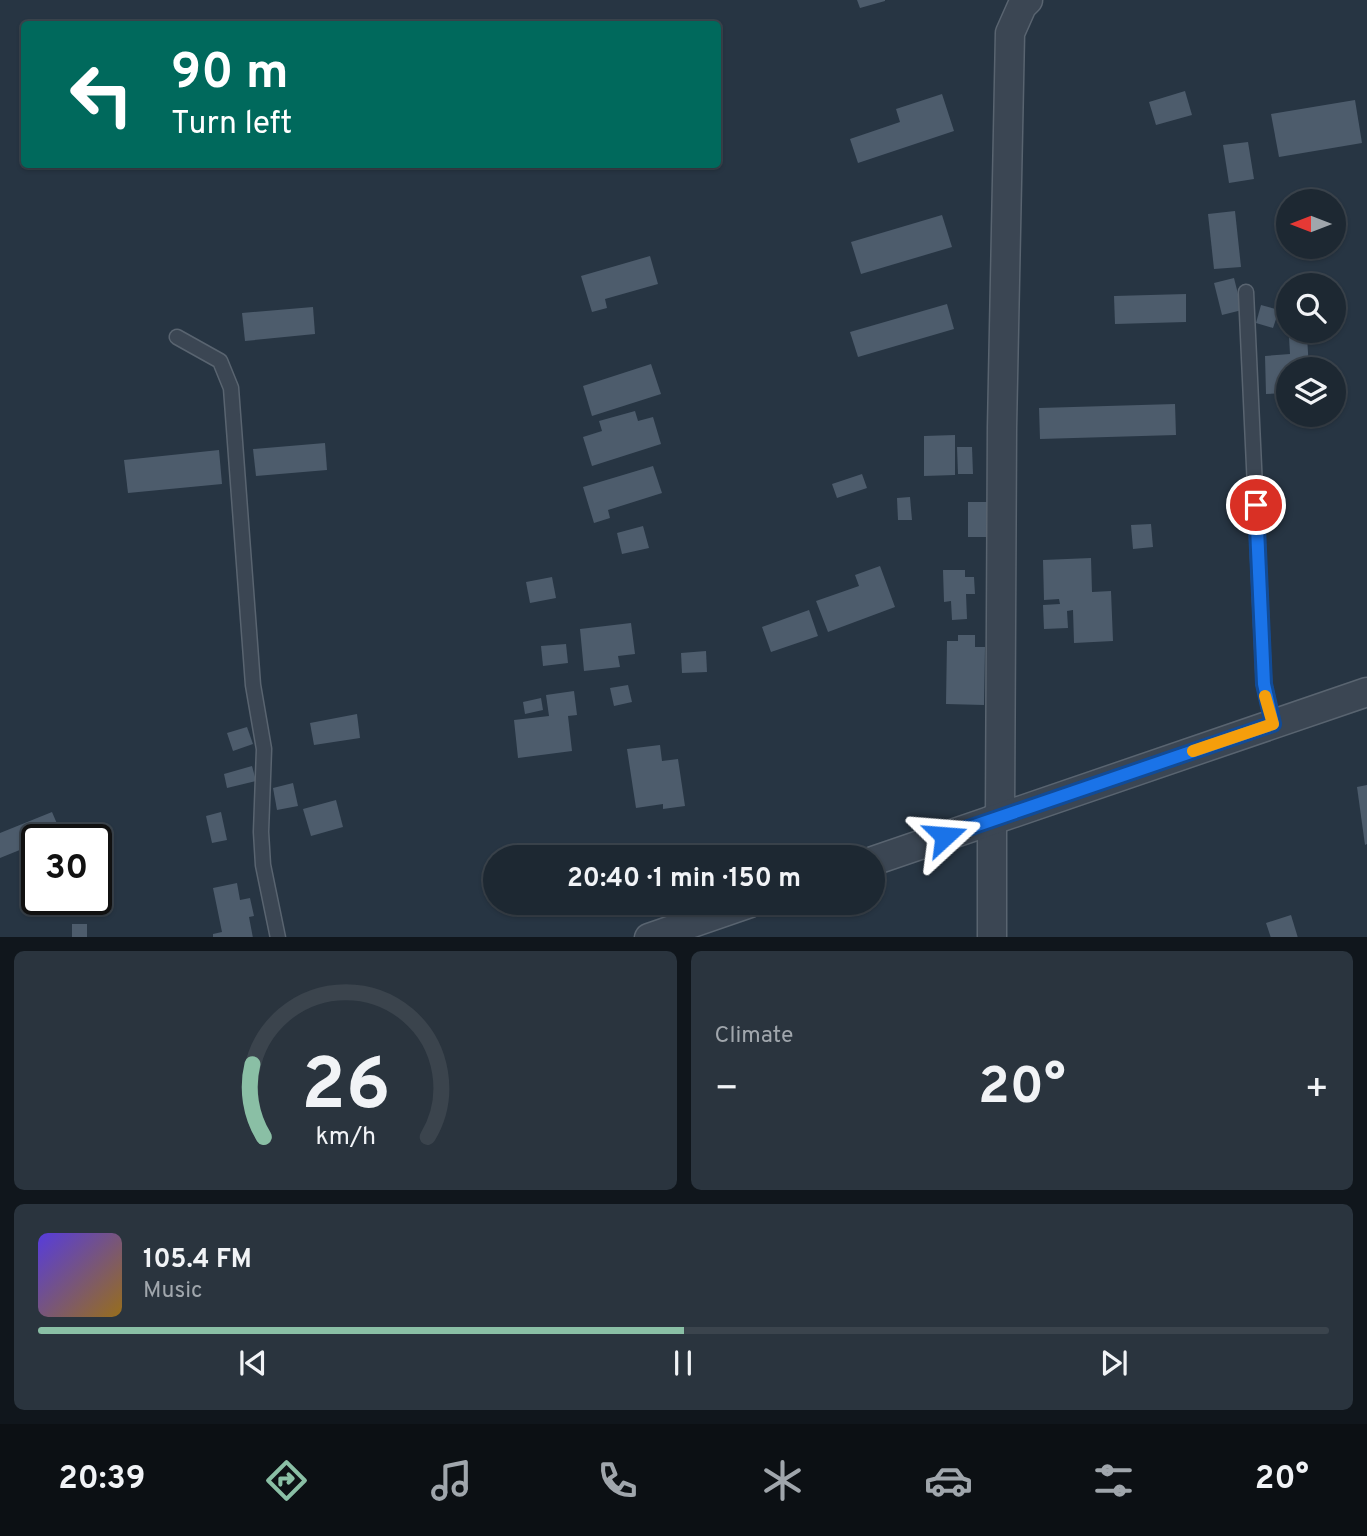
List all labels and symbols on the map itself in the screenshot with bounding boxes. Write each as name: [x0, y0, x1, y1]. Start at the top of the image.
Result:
north arrow: [1276, 189, 1346, 259]
pin: [1226, 475, 1286, 535]
position arrow: [908, 799, 982, 873]
speed limit sign: 30: [21, 824, 112, 915]

